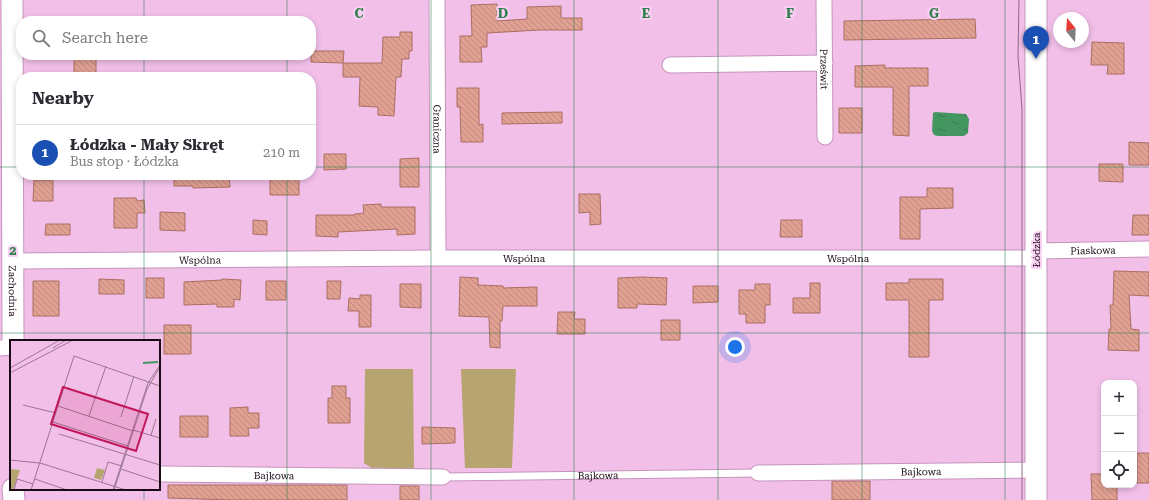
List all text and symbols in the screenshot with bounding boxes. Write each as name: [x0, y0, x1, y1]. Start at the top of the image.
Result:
text: C: [354, 6, 364, 21]
text: D: [498, 6, 508, 21]
text: E: [642, 6, 650, 21]
text: F: [786, 6, 794, 21]
text: G: [929, 6, 939, 21]
north arrow: [1053, 12, 1089, 48]
search box: [16, 16, 316, 60]
pin: 1: [1023, 26, 1049, 59]
icon: search: [30, 27, 52, 49]
text: Search here: [62, 29, 148, 47]
street label: Prześwit: [819, 49, 830, 90]
text: Nearby: [32, 88, 94, 108]
street label: Graniczna: [432, 104, 443, 154]
text: Łódzka - Mały Skręt: [70, 136, 224, 154]
text: 1: [41, 145, 49, 160]
text: 210 m: [263, 145, 300, 160]
text: Bus stop · Łódzka: [70, 154, 179, 169]
street label: Łódzka: [1031, 232, 1042, 267]
text: 2: [9, 243, 17, 258]
street label: Piaskowa: [1070, 244, 1116, 256]
street label: Wspólna: [503, 253, 546, 264]
street label: Wspólna: [827, 253, 870, 264]
street label: Wspólna: [179, 254, 222, 265]
street label: Zachodnia: [7, 265, 18, 317]
your location: [725, 337, 745, 357]
inset map: [10, 340, 160, 490]
map controls: [1101, 380, 1137, 488]
button: +: [1101, 380, 1137, 416]
button: −: [1101, 416, 1137, 452]
button: locate: [1101, 452, 1137, 488]
street label: Bajkowa: [901, 466, 942, 477]
street label: Bajkowa: [578, 469, 619, 481]
street label: Bajkowa: [254, 470, 295, 481]

